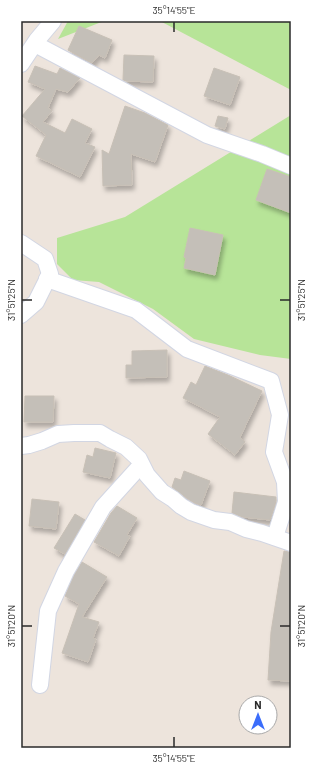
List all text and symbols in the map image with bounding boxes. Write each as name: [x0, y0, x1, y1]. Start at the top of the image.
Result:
text: 35°14'55"E: [152, 4, 196, 16]
text: 31°51'25"N: [5, 279, 17, 321]
text: 31°51'25"N: [295, 279, 307, 321]
text: 31°51'20"N: [5, 605, 17, 647]
text: 31°51'20"N: [295, 605, 307, 647]
north arrow: [238, 695, 278, 735]
text: N: [254, 698, 262, 711]
text: 35°14'55"E: [152, 752, 196, 764]

